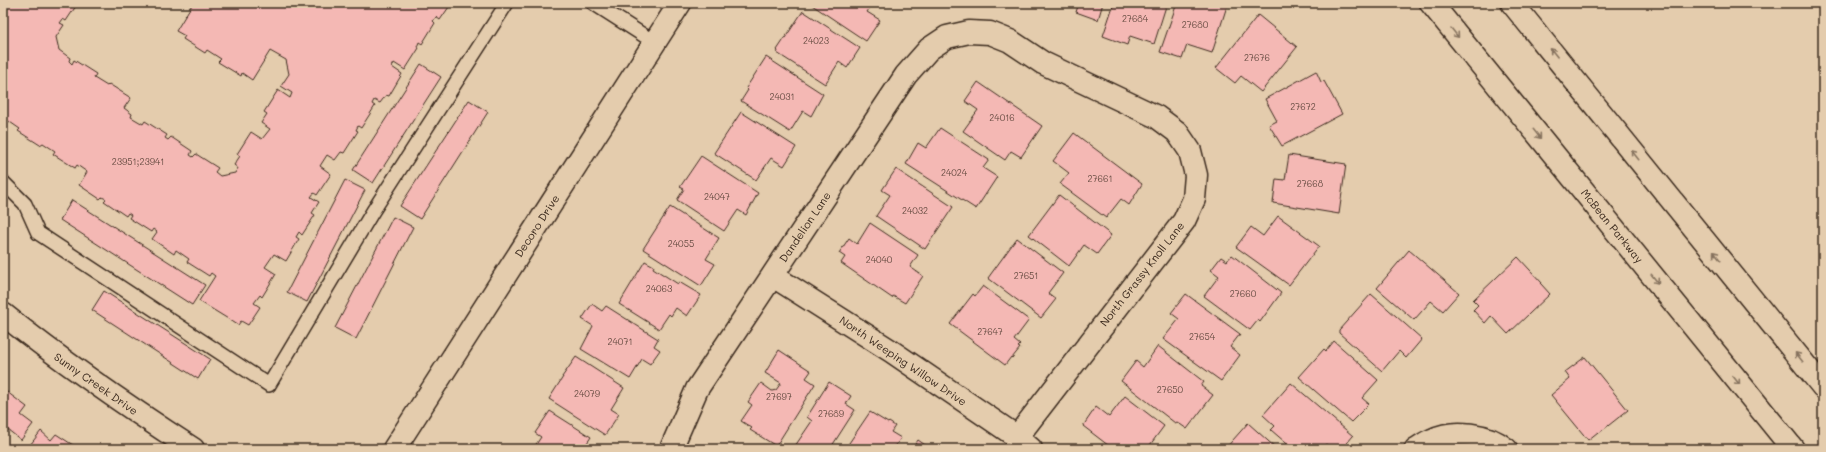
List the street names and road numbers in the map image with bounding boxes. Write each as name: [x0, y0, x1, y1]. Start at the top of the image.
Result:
street label: McBean Parkway: [1578, 185, 1647, 266]
street label: Dandelion Lane: [775, 188, 834, 265]
street label: Decoro Drive: [511, 191, 563, 260]
street label: North Grassy Knoll Lane: [1096, 218, 1187, 329]
street label: North Weeping Willow Drive: [837, 312, 970, 409]
street label: Sunny Creek Drive: [51, 349, 141, 418]

